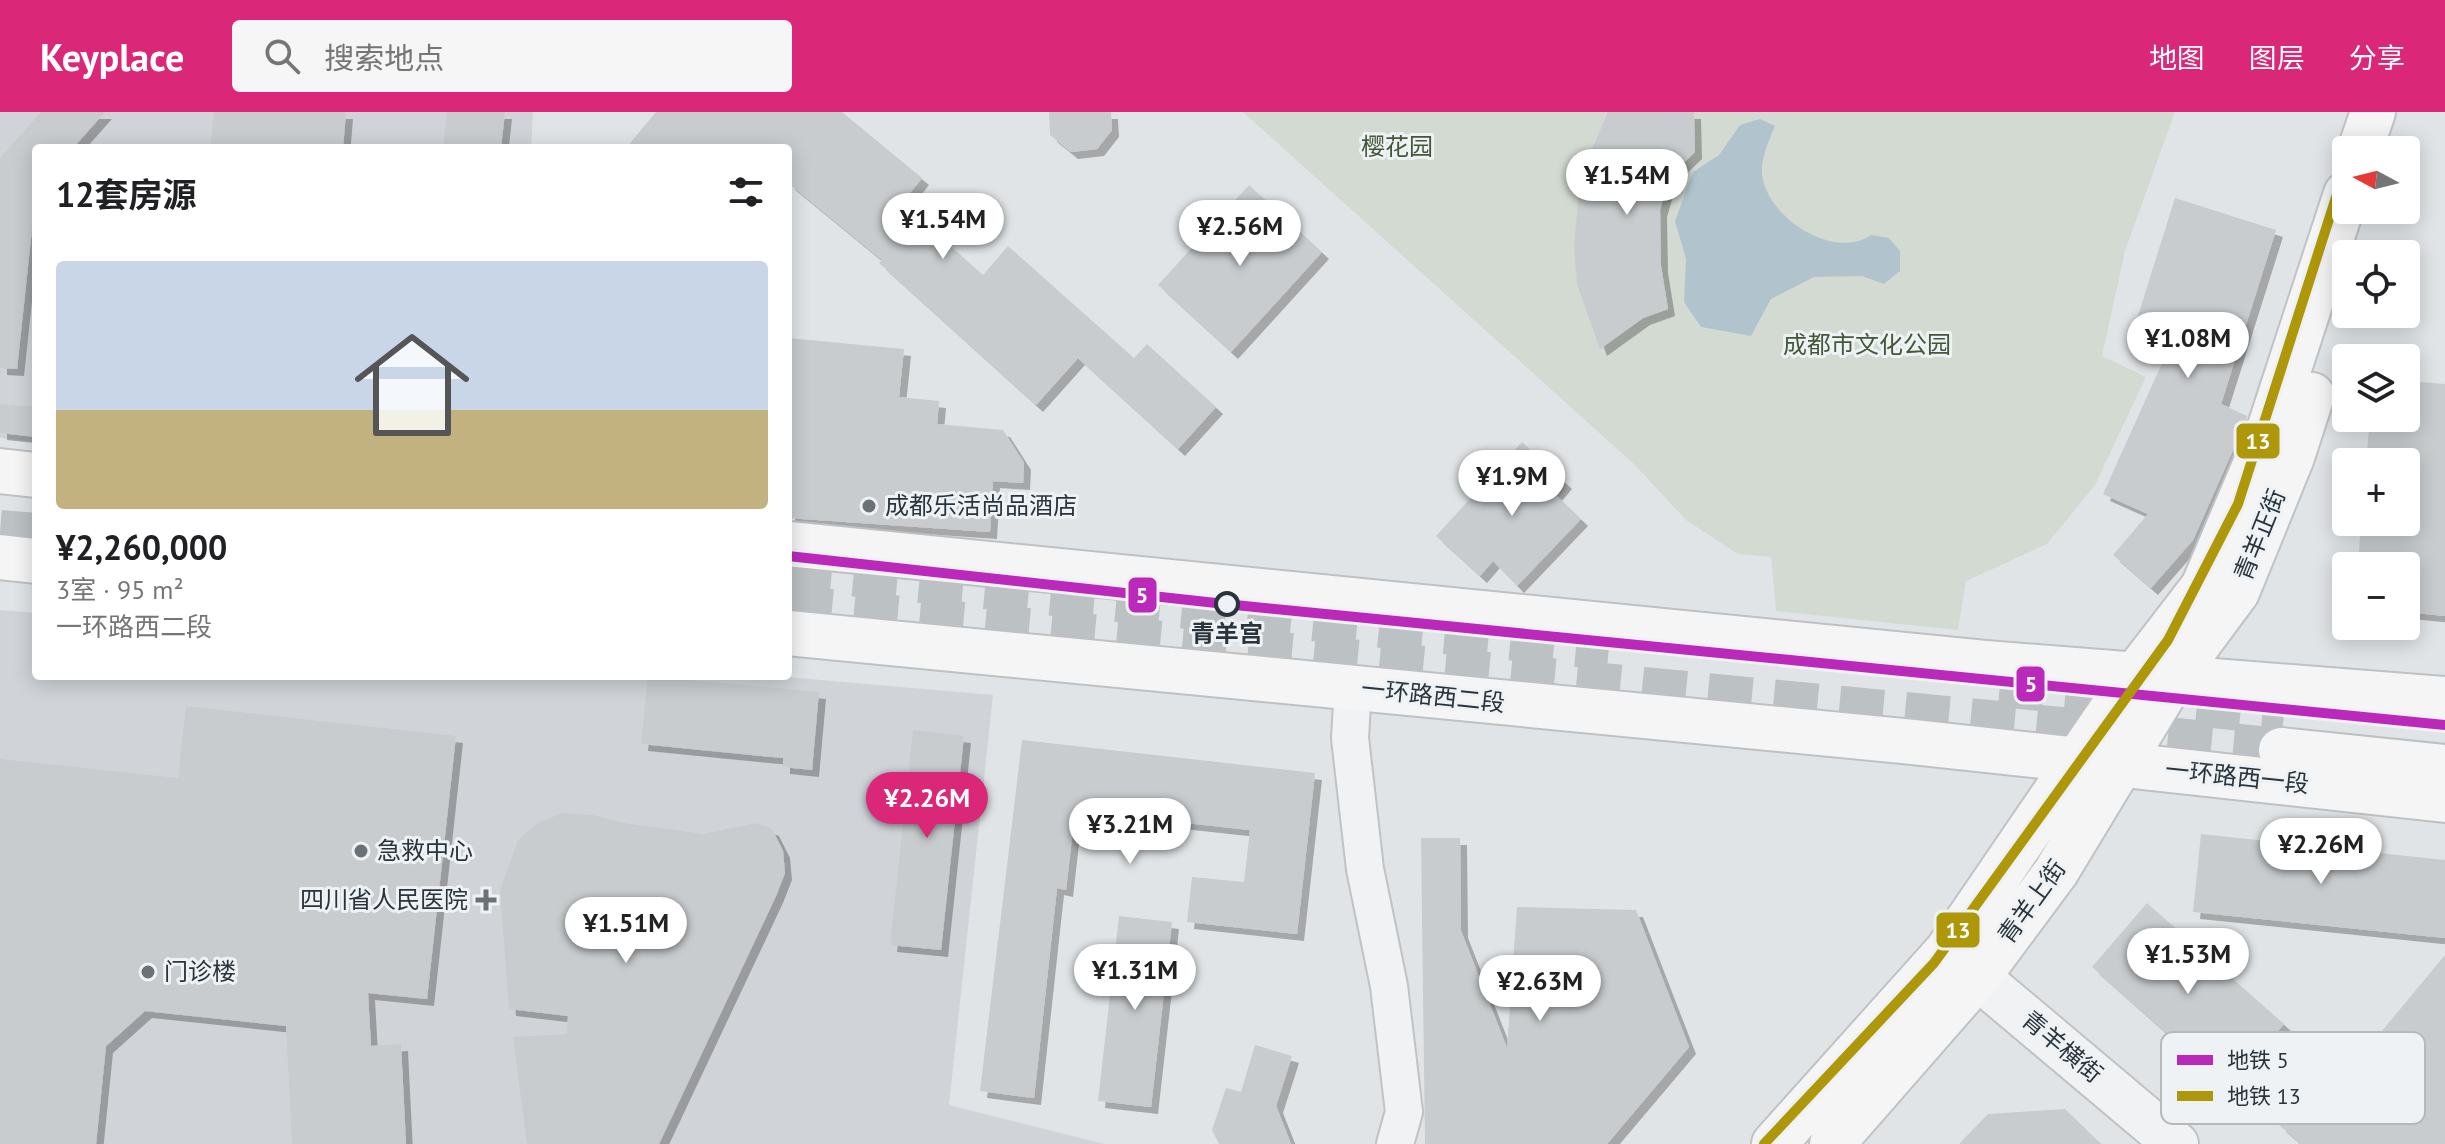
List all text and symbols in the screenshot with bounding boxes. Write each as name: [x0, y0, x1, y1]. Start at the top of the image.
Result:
search box: [232, 20, 792, 92]
text: Keyplace: [40, 32, 184, 81]
icon: search: [260, 34, 304, 78]
text: 搜索地点: [324, 38, 444, 77]
text: 地图: [2149, 39, 2205, 76]
text: 图层: [2249, 39, 2305, 76]
text: 分享: [2349, 39, 2405, 76]
park label: 樱花园: [1361, 131, 1433, 162]
north arrow: [2332, 136, 2420, 224]
map controls: [2332, 136, 2420, 640]
pin: ¥1.54M: [1562, 149, 1692, 217]
text: ¥1.54M: [1584, 158, 1670, 191]
icon: filters: [724, 170, 768, 214]
text: 12套房源: [56, 172, 197, 216]
pin: ¥1.54M: [878, 193, 1008, 261]
pin: ¥2.56M: [1175, 200, 1305, 268]
text: ¥1.54M: [900, 202, 986, 235]
text: ¥2.56M: [1197, 209, 1283, 242]
button: locate: [2332, 240, 2420, 328]
pin: ¥1.08M: [2123, 312, 2253, 380]
icon: home: [340, 313, 484, 457]
text: ¥1.08M: [2145, 321, 2231, 354]
park label: 成都市文化公园: [1783, 329, 1951, 360]
button: layers: [2332, 344, 2420, 432]
line badge: 13: [2235, 422, 2281, 460]
text: 13: [2246, 427, 2270, 455]
button: +: [2332, 448, 2420, 536]
pin: ¥1.9M: [1456, 450, 1568, 518]
text: ¥1.9M: [1476, 459, 1548, 492]
street label: 青羊正街: [2227, 485, 2292, 585]
place label: 成都乐活尚品酒店: [885, 490, 1077, 521]
marker: 成都乐活尚品酒店: [860, 497, 878, 515]
text: ¥2,260,000: [56, 525, 227, 569]
button: −: [2332, 552, 2420, 640]
text: 3室 · 95 m²: [56, 573, 184, 606]
line badge: 5: [1127, 576, 1158, 614]
text: 5: [1136, 581, 1148, 609]
marker: 青羊宫: [1215, 592, 1239, 616]
text: 一环路西二段: [56, 610, 212, 643]
place label: 青羊宫: [1191, 618, 1263, 649]
line badge: 5: [2015, 665, 2046, 703]
text: 5: [2025, 670, 2037, 698]
street label: 一环路西二段: [1360, 673, 1506, 718]
street label: 一环路西一段: [2164, 754, 2310, 799]
pin: ¥2.26M: [862, 772, 992, 840]
text: ¥2.26M: [884, 781, 970, 814]
pin: ¥3.21M: [1065, 798, 1195, 866]
text: ¥3.21M: [1087, 807, 1173, 840]
pin: ¥2.26M: [2256, 818, 2386, 886]
text: ¥2.26M: [2278, 827, 2364, 860]
place label: 急救中心: [377, 835, 473, 866]
marker: 急救中心: [352, 842, 370, 860]
street label: 青羊上街: [1991, 854, 2072, 950]
place label: 四川省人民医院: [300, 884, 468, 915]
marker: 四川省人民医院: [475, 889, 497, 911]
pin: ¥1.51M: [561, 897, 691, 965]
text: ¥1.51M: [583, 906, 669, 939]
line badge: 13: [1935, 911, 1981, 949]
text: 13: [1946, 916, 1970, 944]
pin: ¥1.53M: [2123, 928, 2253, 996]
text: ¥1.53M: [2145, 937, 2231, 970]
pin: ¥1.31M: [1070, 944, 1200, 1012]
text: ¥1.31M: [1092, 953, 1178, 986]
pin: ¥2.63M: [1475, 955, 1605, 1023]
place label: 门诊楼: [164, 956, 236, 987]
marker: 门诊楼: [139, 963, 157, 981]
text: ¥2.63M: [1497, 964, 1583, 997]
street label: 青羊横街: [2016, 1004, 2109, 1089]
legend: [2161, 1032, 2425, 1124]
text: 地铁 5: [2227, 1046, 2289, 1074]
text: 地铁 13: [2227, 1082, 2301, 1110]

